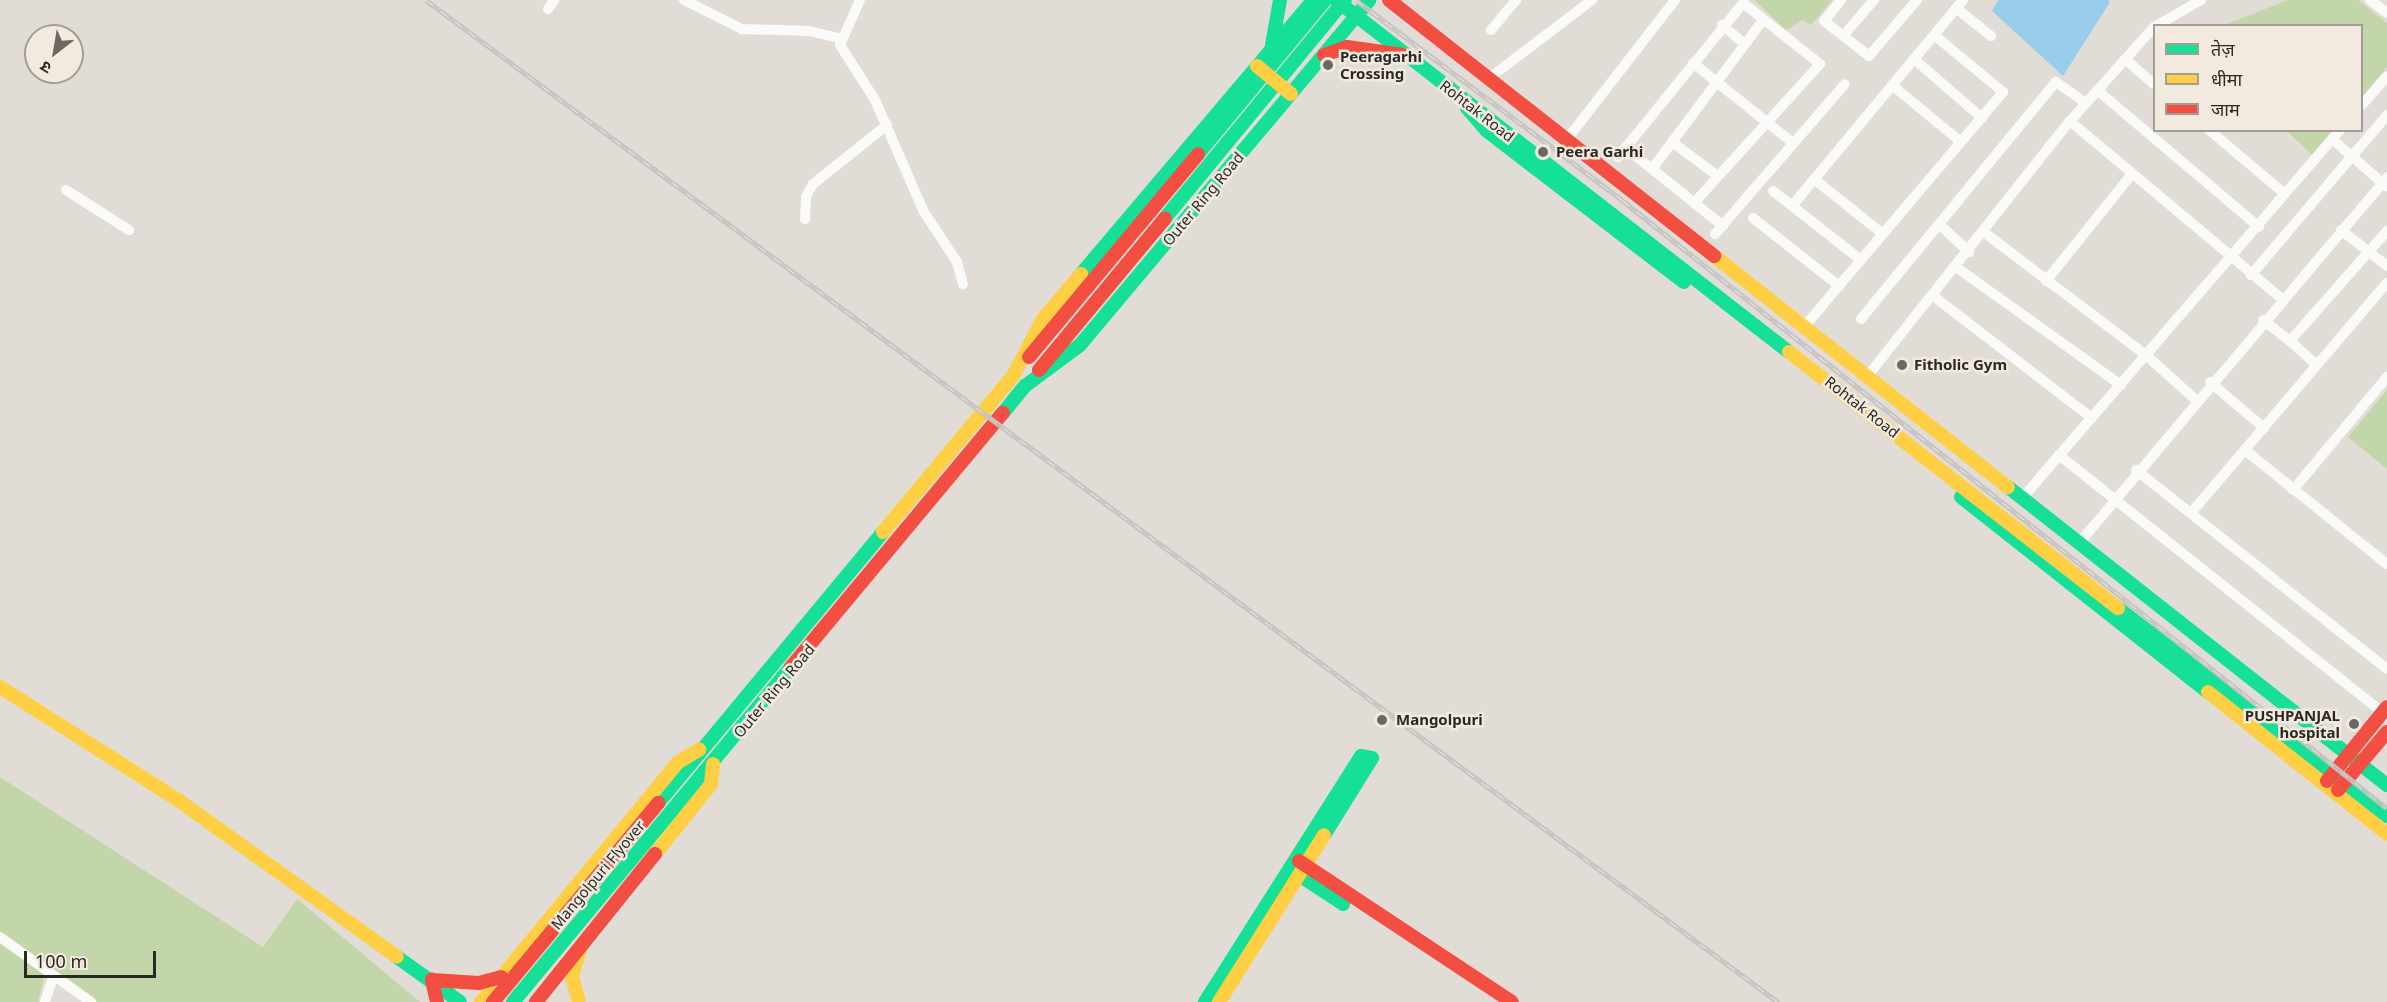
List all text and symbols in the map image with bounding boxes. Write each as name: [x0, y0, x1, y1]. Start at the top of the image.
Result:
north arrow: [24, 24, 84, 84]
legend: [2153, 24, 2363, 132]
text: तेज़: [2211, 37, 2235, 61]
place label: Peeragarhi Crossing: [1340, 47, 1422, 82]
text: उ: [36, 56, 55, 80]
marker: Peeragarhi Crossing: [1321, 58, 1335, 72]
text: धीमा: [2211, 67, 2242, 91]
street label: Rohtak Road: [1436, 76, 1518, 146]
text: जाम: [2211, 97, 2240, 121]
marker: Peera Garhi: [1534, 143, 1552, 161]
place label: Peera Garhi: [1556, 143, 1643, 161]
street label: Outer Ring Road: [1159, 149, 1247, 249]
place label: Fitholic Gym: [1914, 356, 2007, 374]
marker: Fitholic Gym: [1895, 358, 1909, 372]
street label: Rohtak Road: [1821, 372, 1903, 442]
street label: Outer Ring Road: [730, 641, 818, 741]
place label: PUSHPANJAL hospital: [2245, 706, 2340, 741]
marker: Mangolpuri: [1373, 711, 1391, 729]
place label: Mangolpuri: [1396, 711, 1483, 729]
marker: PUSHPANJAL hospital: [2345, 715, 2363, 733]
street label: Mangolpuri Flyover: [547, 817, 649, 933]
scale bar: [27, 939, 159, 977]
text: 100 m: [35, 949, 87, 973]

